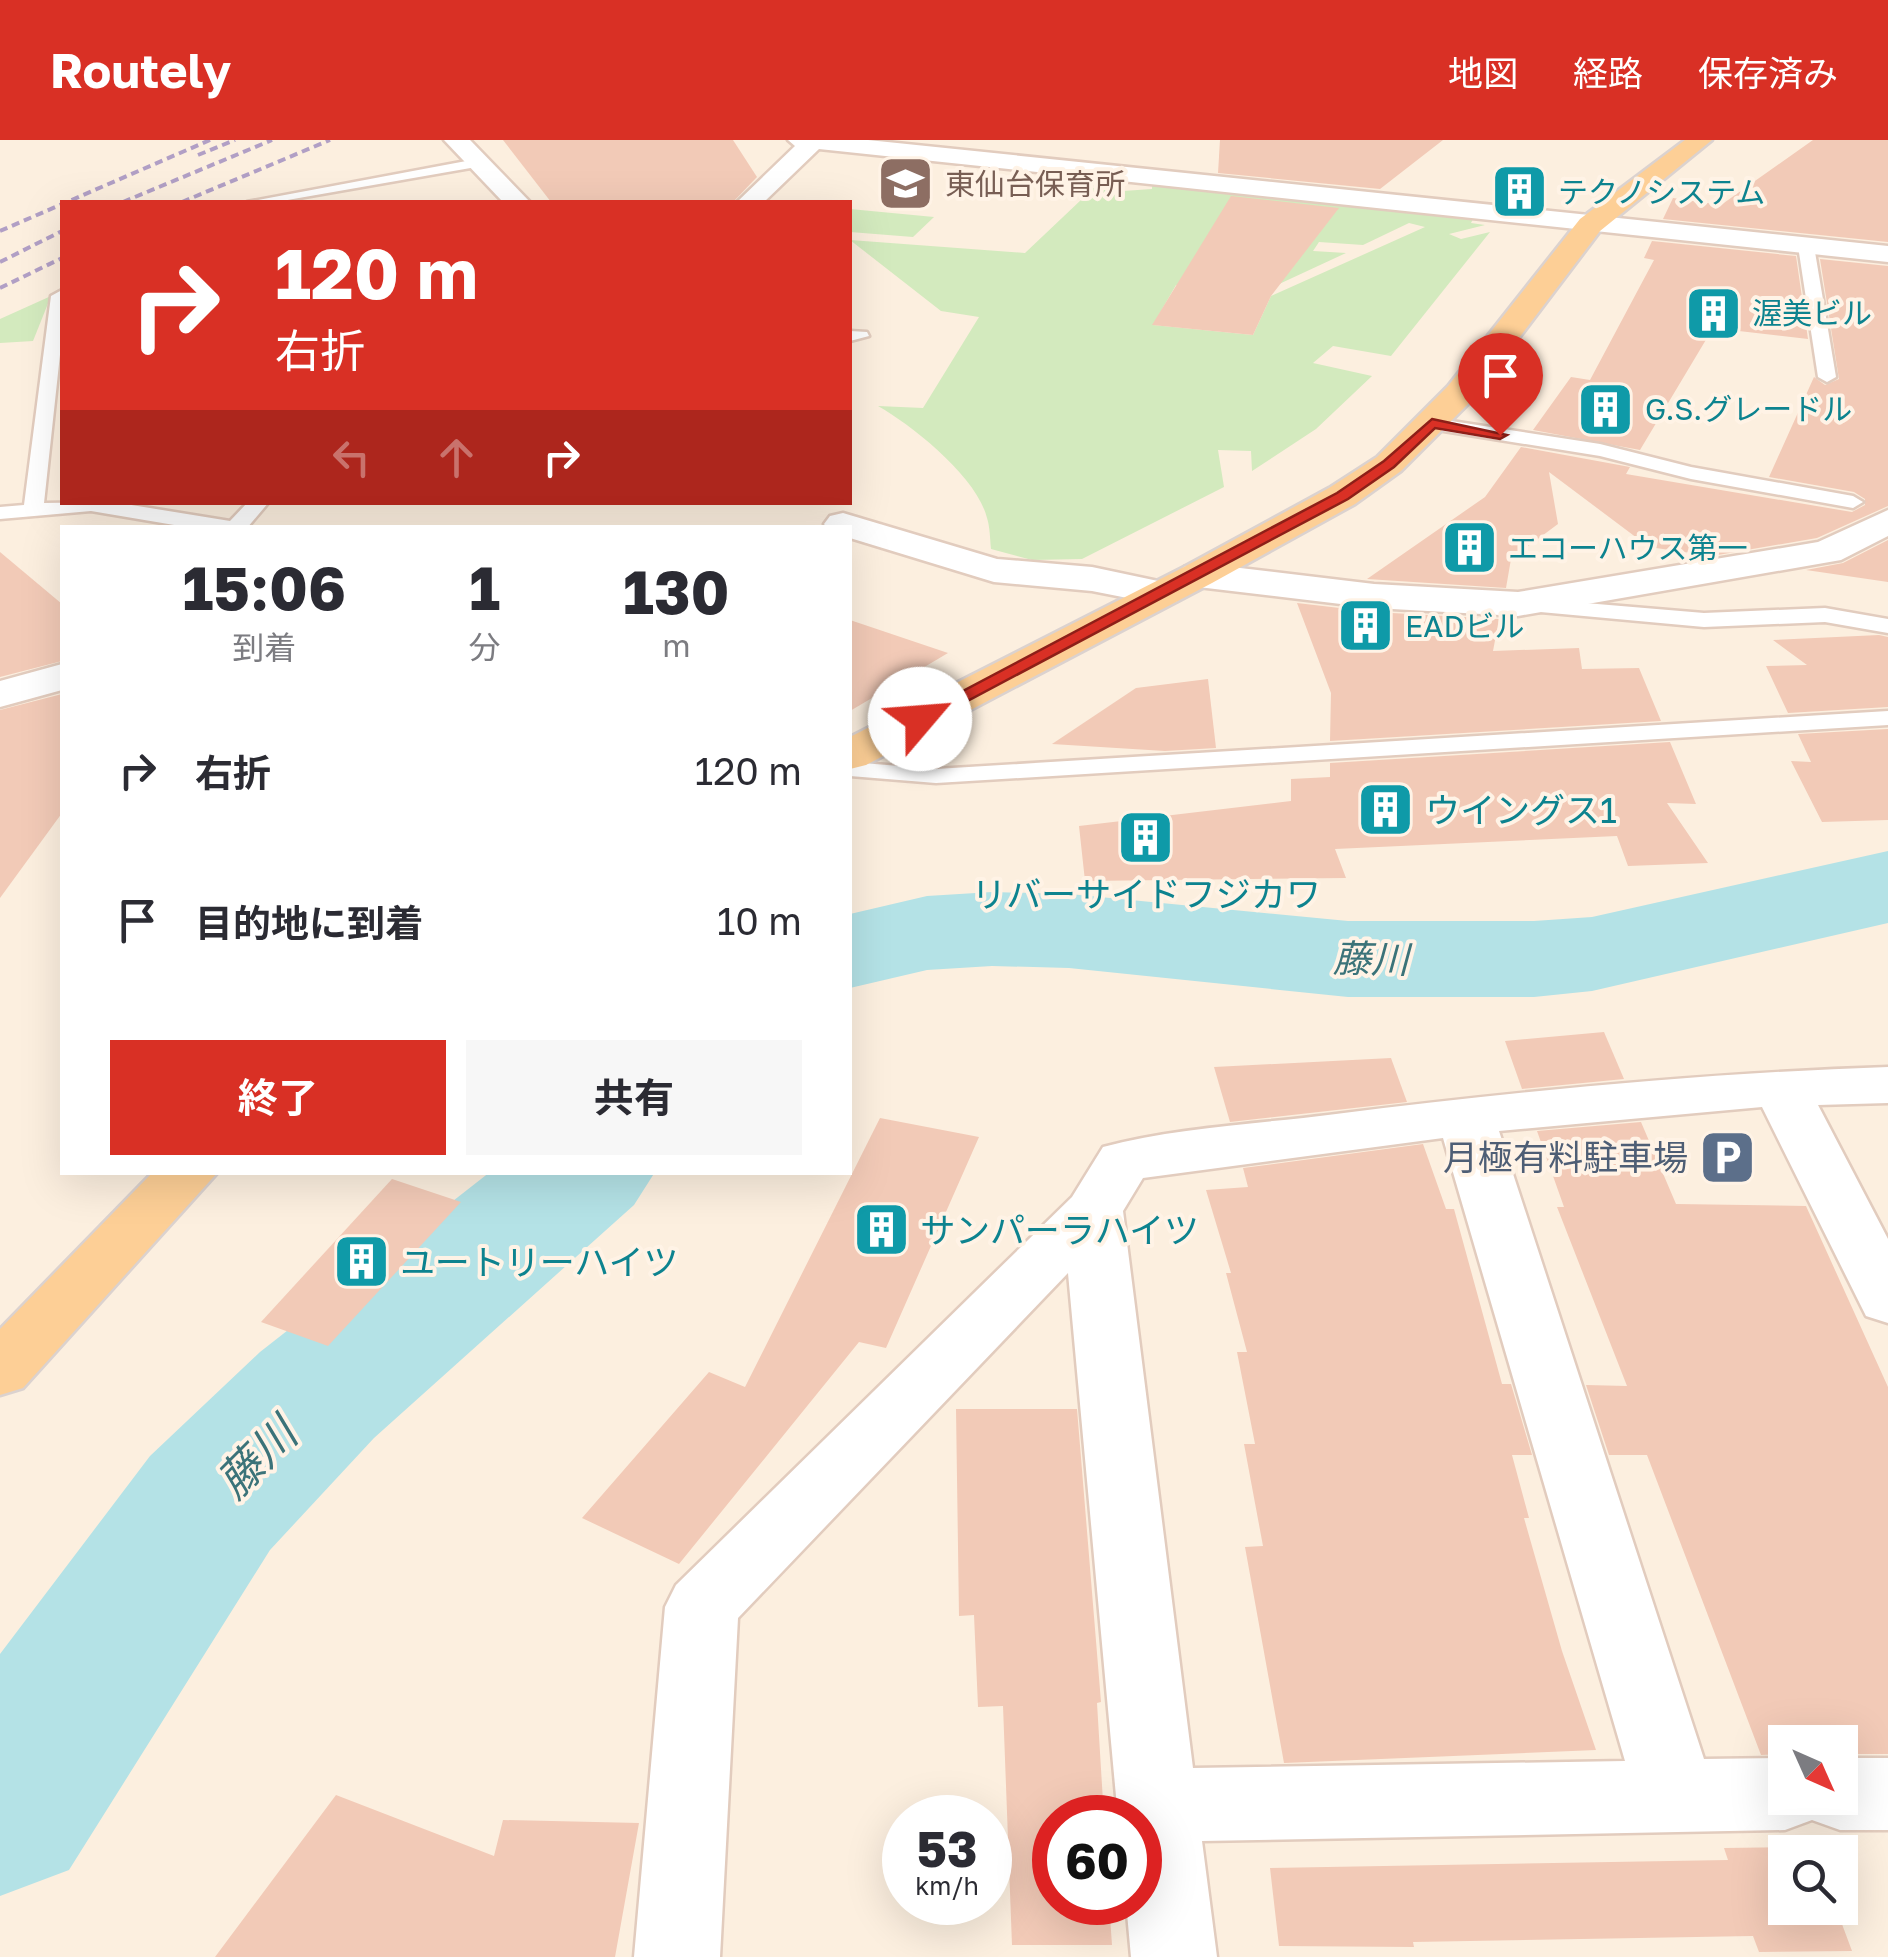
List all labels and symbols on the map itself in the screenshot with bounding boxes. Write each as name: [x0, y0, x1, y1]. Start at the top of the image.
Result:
school or university icon: 東仙台保育所: [876, 154, 936, 214]
building icon: テクノシステム: [1489, 162, 1549, 222]
place label: 東仙台保育所: [945, 166, 1125, 202]
place label: テクノシステム: [1558, 174, 1765, 210]
building icon: 渥美ビル: [1683, 283, 1743, 343]
place label: 渥美ビル: [1752, 295, 1872, 331]
pin: [1458, 333, 1543, 436]
building icon: G.S.グレードル: [1576, 379, 1636, 439]
place label: G.S.グレードル: [1645, 391, 1852, 427]
building icon: エコーハウス第一: [1439, 518, 1499, 578]
place label: エコーハウス第一: [1508, 530, 1747, 566]
building icon: EADビル: [1336, 596, 1396, 656]
place label: EADビル: [1405, 608, 1524, 644]
position arrow: [868, 667, 972, 771]
building icon: ウイングス1: [1356, 780, 1416, 840]
place label: ウイングス1: [1425, 789, 1617, 831]
building icon: リバーサイドフジカワ: [1116, 808, 1176, 868]
place label: リバーサイドフジカワ: [971, 873, 1321, 915]
water label: 藤川: [1333, 935, 1413, 981]
parking icon: 月極有料駐車場: [1697, 1127, 1757, 1187]
place label: 月極有料駐車場: [1443, 1136, 1688, 1178]
building icon: サンパーラハイツ: [851, 1200, 911, 1260]
place label: サンパーラハイツ: [920, 1209, 1199, 1251]
building icon: ユートリーハイツ: [331, 1232, 391, 1292]
place label: ユートリーハイツ: [400, 1241, 679, 1283]
water label: 藤川: [205, 1403, 310, 1508]
north arrow: [1768, 1725, 1858, 1815]
speed limit sign: 60: [1032, 1795, 1162, 1925]

